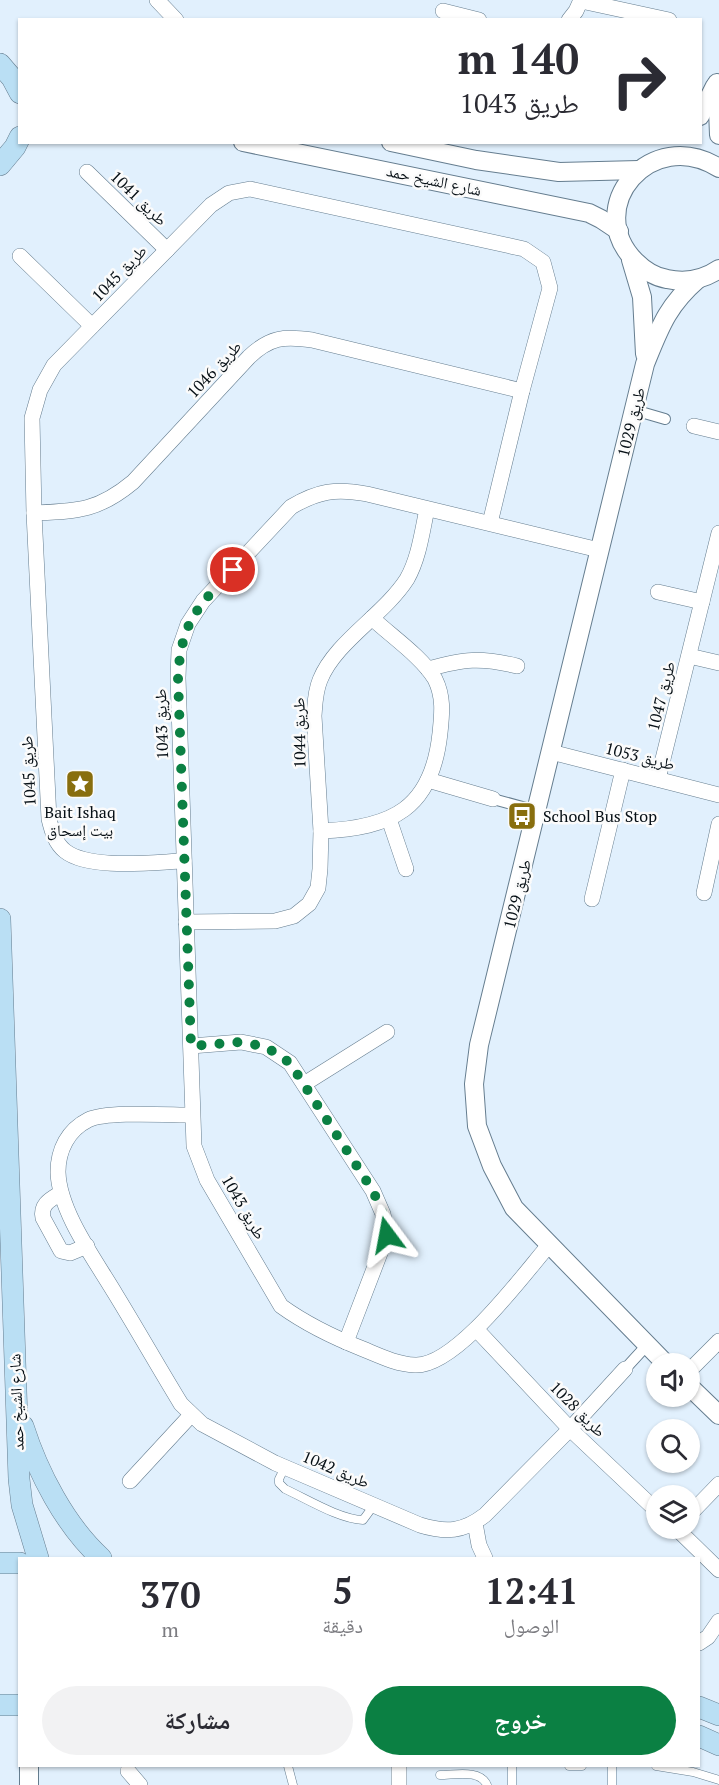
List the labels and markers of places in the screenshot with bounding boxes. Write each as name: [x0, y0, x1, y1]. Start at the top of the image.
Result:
pin: [207, 544, 258, 595]
place icon: Bait Ishaq بيت إسحاق: [64, 768, 96, 800]
bus stop icon: School Bus Stop: [506, 800, 538, 832]
place label: Bait Ishaq بيت إسحاق: [44, 801, 116, 841]
place label: School Bus Stop: [543, 805, 657, 827]

